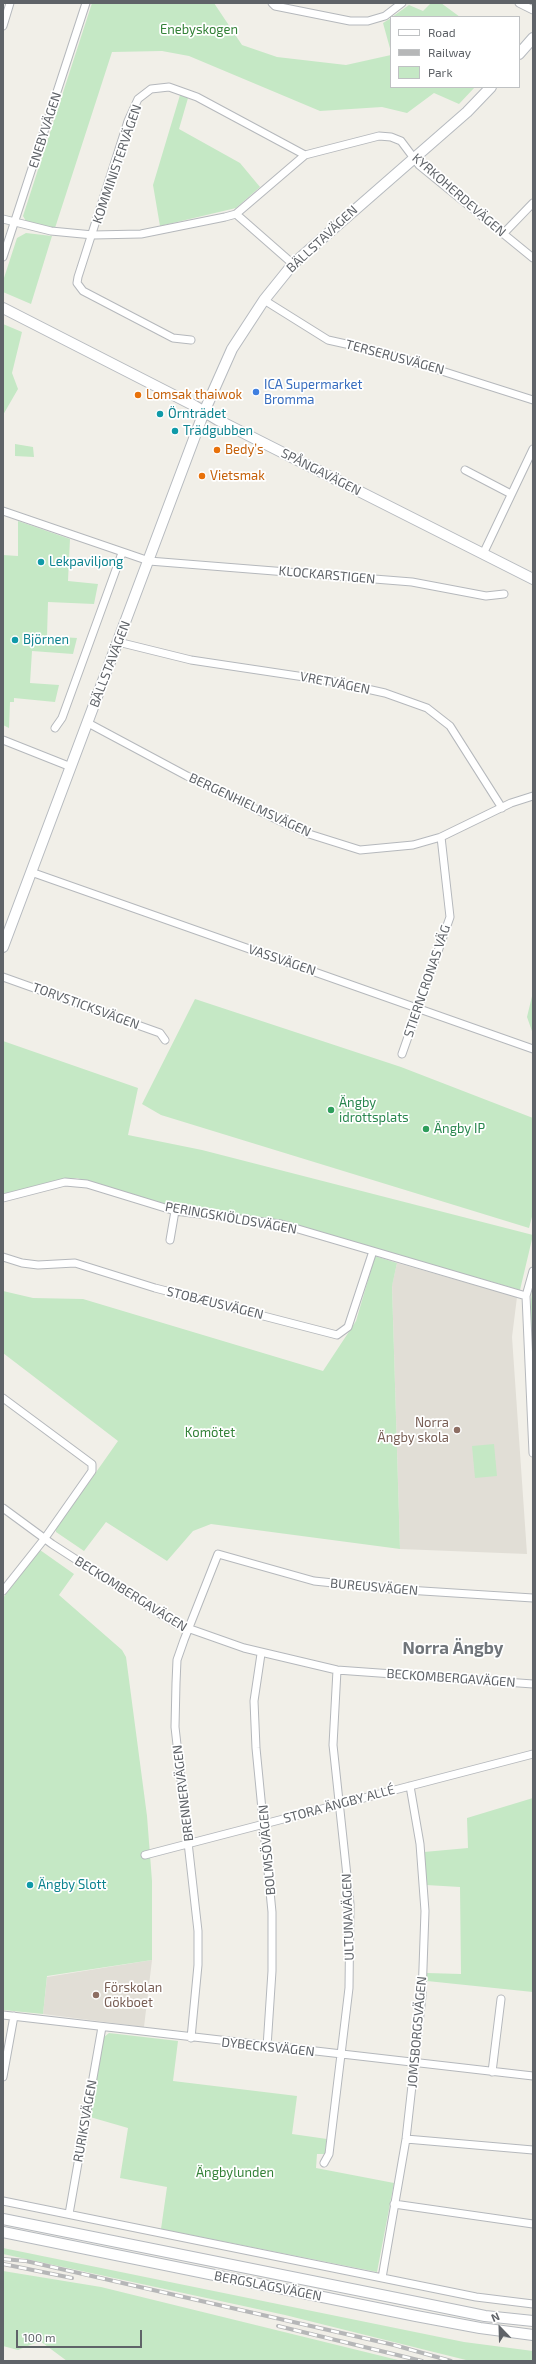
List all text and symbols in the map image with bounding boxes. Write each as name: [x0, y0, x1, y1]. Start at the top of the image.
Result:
legend: [390, 16, 520, 88]
park label: Enebyskogen: [160, 22, 238, 38]
text: Road: [428, 25, 456, 39]
text: Railway: [428, 45, 471, 59]
text: Park: [428, 65, 453, 79]
street label: ENEBYVÄGEN: [25, 90, 65, 170]
street label: KOMMINISTERVÄGEN: [89, 102, 145, 226]
street label: KYRKOHERDEVÄGEN: [409, 150, 509, 240]
street label: BÄLLSTAVÄGEN: [283, 202, 361, 276]
street label: TERSERUSVÄGEN: [344, 336, 446, 378]
place label: ICA Supermarket Bromma: [264, 377, 362, 408]
place label: Lomsak thaiwok: [146, 387, 242, 403]
marker: ICA Supermarket Bromma: [251, 387, 261, 397]
marker: Lomsak thaiwok: [133, 390, 143, 400]
place label: Örnträdet: [168, 406, 226, 422]
marker: Örnträdet: [155, 409, 165, 419]
place label: Trädgubben: [183, 423, 253, 439]
marker: Trädgubben: [170, 426, 180, 436]
place label: Bedy’s: [225, 442, 264, 458]
marker: Bedy’s: [212, 445, 222, 455]
street label: SPÅNGAVÄGEN: [278, 445, 364, 499]
place label: Vietsmak: [210, 468, 265, 484]
marker: Vietsmak: [197, 471, 207, 481]
place label: Lekpaviljong: [49, 554, 123, 570]
marker: Lekpaviljong: [36, 557, 46, 567]
street label: KLOCKARSTIGEN: [278, 563, 376, 587]
street label: BÄLLSTAVÄGEN: [86, 619, 134, 709]
place label: Björnen: [23, 632, 69, 648]
marker: Björnen: [10, 635, 20, 645]
street label: VRETVÄGEN: [299, 669, 371, 697]
street label: BERGENHIELMSVÄGEN: [187, 770, 313, 840]
street label: STIERNCRONAS VÄG: [400, 923, 454, 1039]
street label: VASSVÄGEN: [246, 941, 318, 979]
street label: TORVSTICKSVÄGEN: [30, 979, 142, 1033]
place label: Ängby idrottsplats: [339, 1095, 409, 1126]
marker: Ängby idrottsplats: [326, 1105, 336, 1115]
place label: Ängby IP: [434, 1121, 485, 1137]
marker: Ängby IP: [421, 1124, 431, 1134]
street label: PERINGSKIÖLDSVÄGEN: [164, 1199, 298, 1237]
street label: STOBÆUSVÄGEN: [165, 1283, 265, 1323]
place label: Norra Ängby skola: [378, 1415, 449, 1446]
park label: Komötet: [185, 1425, 235, 1441]
marker: Norra Ängby skola: [452, 1425, 462, 1435]
street label: BECKOMBERGAVÄGEN: [72, 1553, 190, 1635]
street label: BUREUSVÄGEN: [329, 1575, 419, 1599]
district label: Norra Ängby: [403, 1638, 503, 1658]
street label: BECKOMBERGAVÄGEN: [386, 1666, 516, 1690]
street label: BRENNERVÄGEN: [169, 1744, 197, 1842]
street label: STORA ÄNGBY ALLÉ: [282, 1782, 396, 1826]
street label: BOLMSÖVÄGEN: [255, 1804, 279, 1896]
street label: ULTUNAVÄGEN: [339, 1873, 357, 1961]
place label: Ängby Slott: [38, 1877, 106, 1893]
marker: Ängby Slott: [25, 1880, 35, 1890]
street label: JOMSBORGSVÄGEN: [404, 1975, 430, 2089]
place label: Förskolan Gökboet: [104, 1980, 162, 2011]
marker: Förskolan Gökboet: [91, 1990, 101, 2000]
street label: DYBECKSVÄGEN: [221, 2034, 315, 2060]
street label: RURIKSVÄGEN: [70, 2079, 100, 2163]
park label: Ängbylunden: [196, 2165, 274, 2181]
street label: BERGSLAGSVÄGEN: [213, 2268, 323, 2304]
north arrow: [480, 2308, 520, 2348]
text: N: [489, 2309, 501, 2324]
scale bar: [18, 2322, 144, 2348]
text: 100 m: [23, 2330, 55, 2344]

